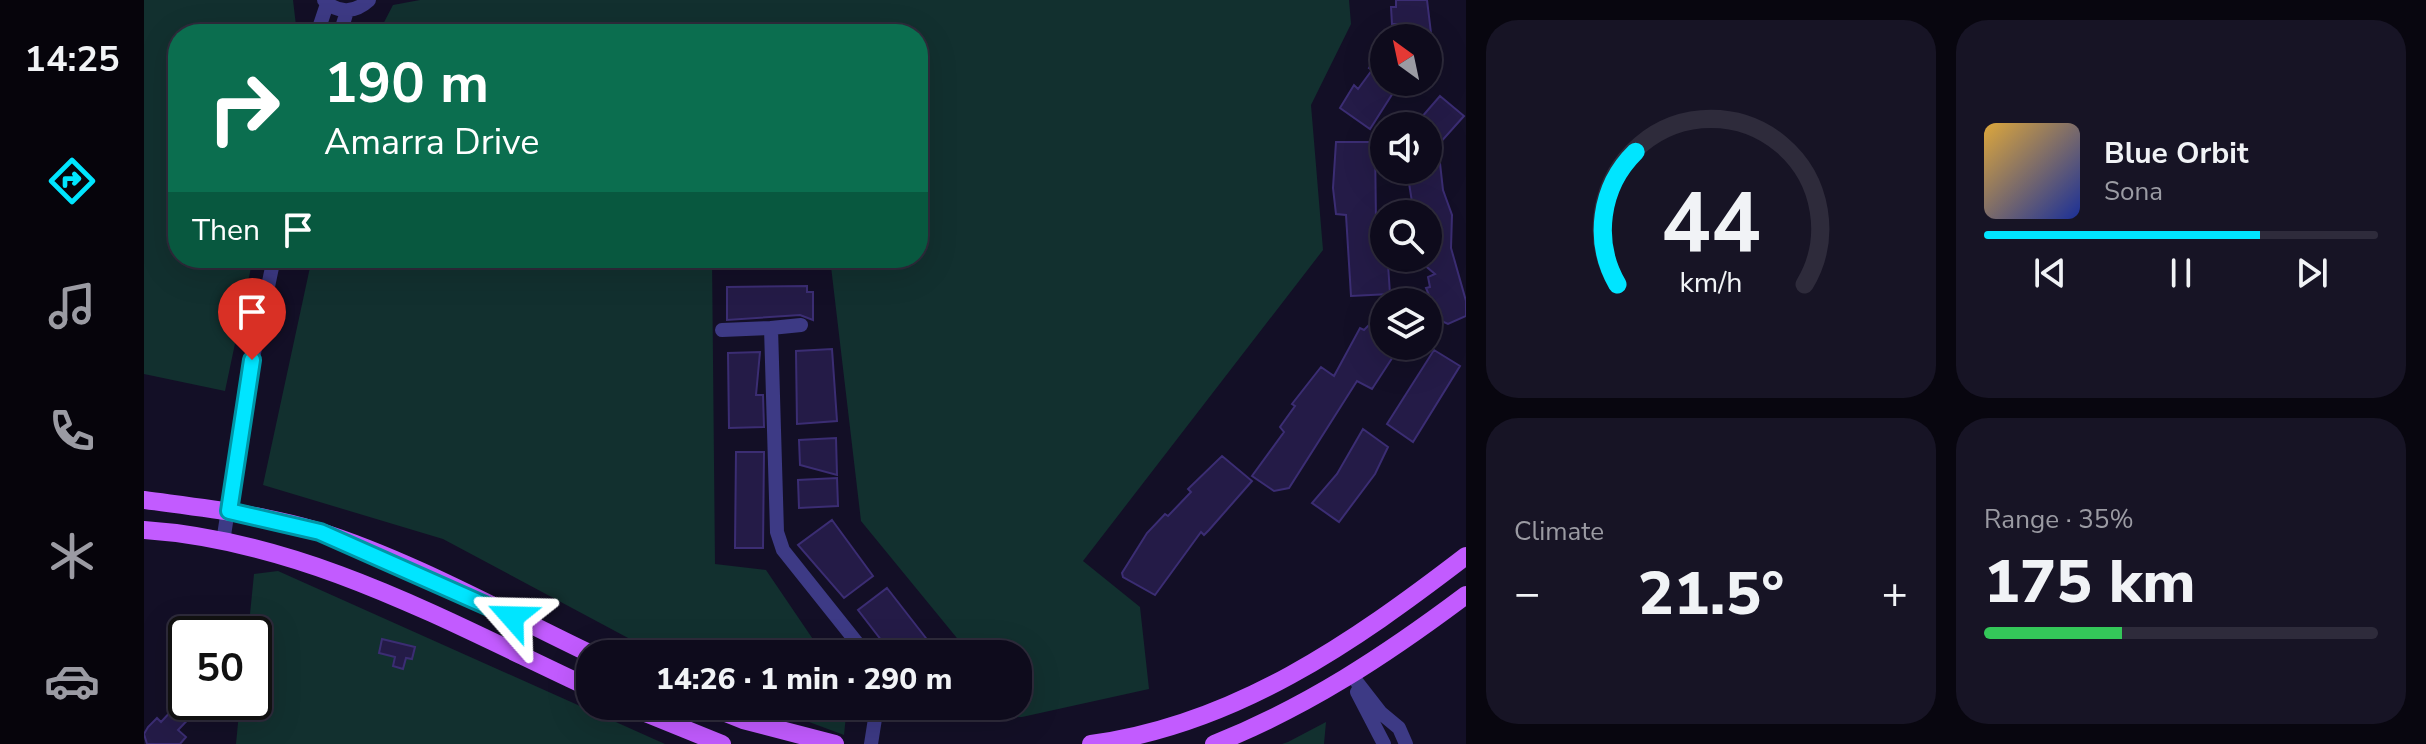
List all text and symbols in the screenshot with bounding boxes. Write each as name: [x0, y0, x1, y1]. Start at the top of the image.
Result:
north arrow: [1370, 24, 1442, 96]
map controls: [1370, 24, 1442, 360]
text: 14:25: [24, 35, 120, 84]
text: 190 m: [324, 45, 489, 122]
icon: right: [192, 56, 296, 160]
button: sound: [1370, 112, 1442, 184]
text: Amarra Drive: [324, 118, 539, 167]
text: Blue Orbit: [2104, 133, 2248, 174]
icon: directions: [44, 153, 100, 209]
text: 44: [1661, 166, 1761, 279]
text: Sona: [2104, 174, 2163, 209]
button: search: [1370, 200, 1442, 272]
icon: arrive: [276, 208, 320, 252]
text: Then: [192, 210, 260, 251]
icon: previous: [2028, 251, 2072, 295]
icon: pause: [2159, 251, 2203, 295]
icon: next: [2290, 251, 2334, 295]
text: km/h: [1680, 263, 1742, 302]
icon: music: [44, 278, 100, 334]
pin: [218, 278, 286, 360]
button: layers: [1370, 288, 1442, 360]
icon: arrive: [230, 290, 274, 334]
icon: phone: [44, 403, 100, 459]
text: Range · 35%: [1984, 502, 2134, 537]
text: Climate: [1514, 514, 1604, 549]
icon: climate: [44, 528, 100, 584]
text: 175 km: [1984, 541, 2196, 623]
text: 21.5°: [1638, 553, 1784, 635]
text: −: [1514, 564, 1540, 624]
text: +: [1882, 564, 1908, 624]
position arrow: [470, 575, 554, 659]
speed limit sign: 50: [168, 616, 272, 720]
icon: car: [44, 653, 100, 709]
text: 14:26 · 1 min · 290 m: [656, 659, 952, 700]

